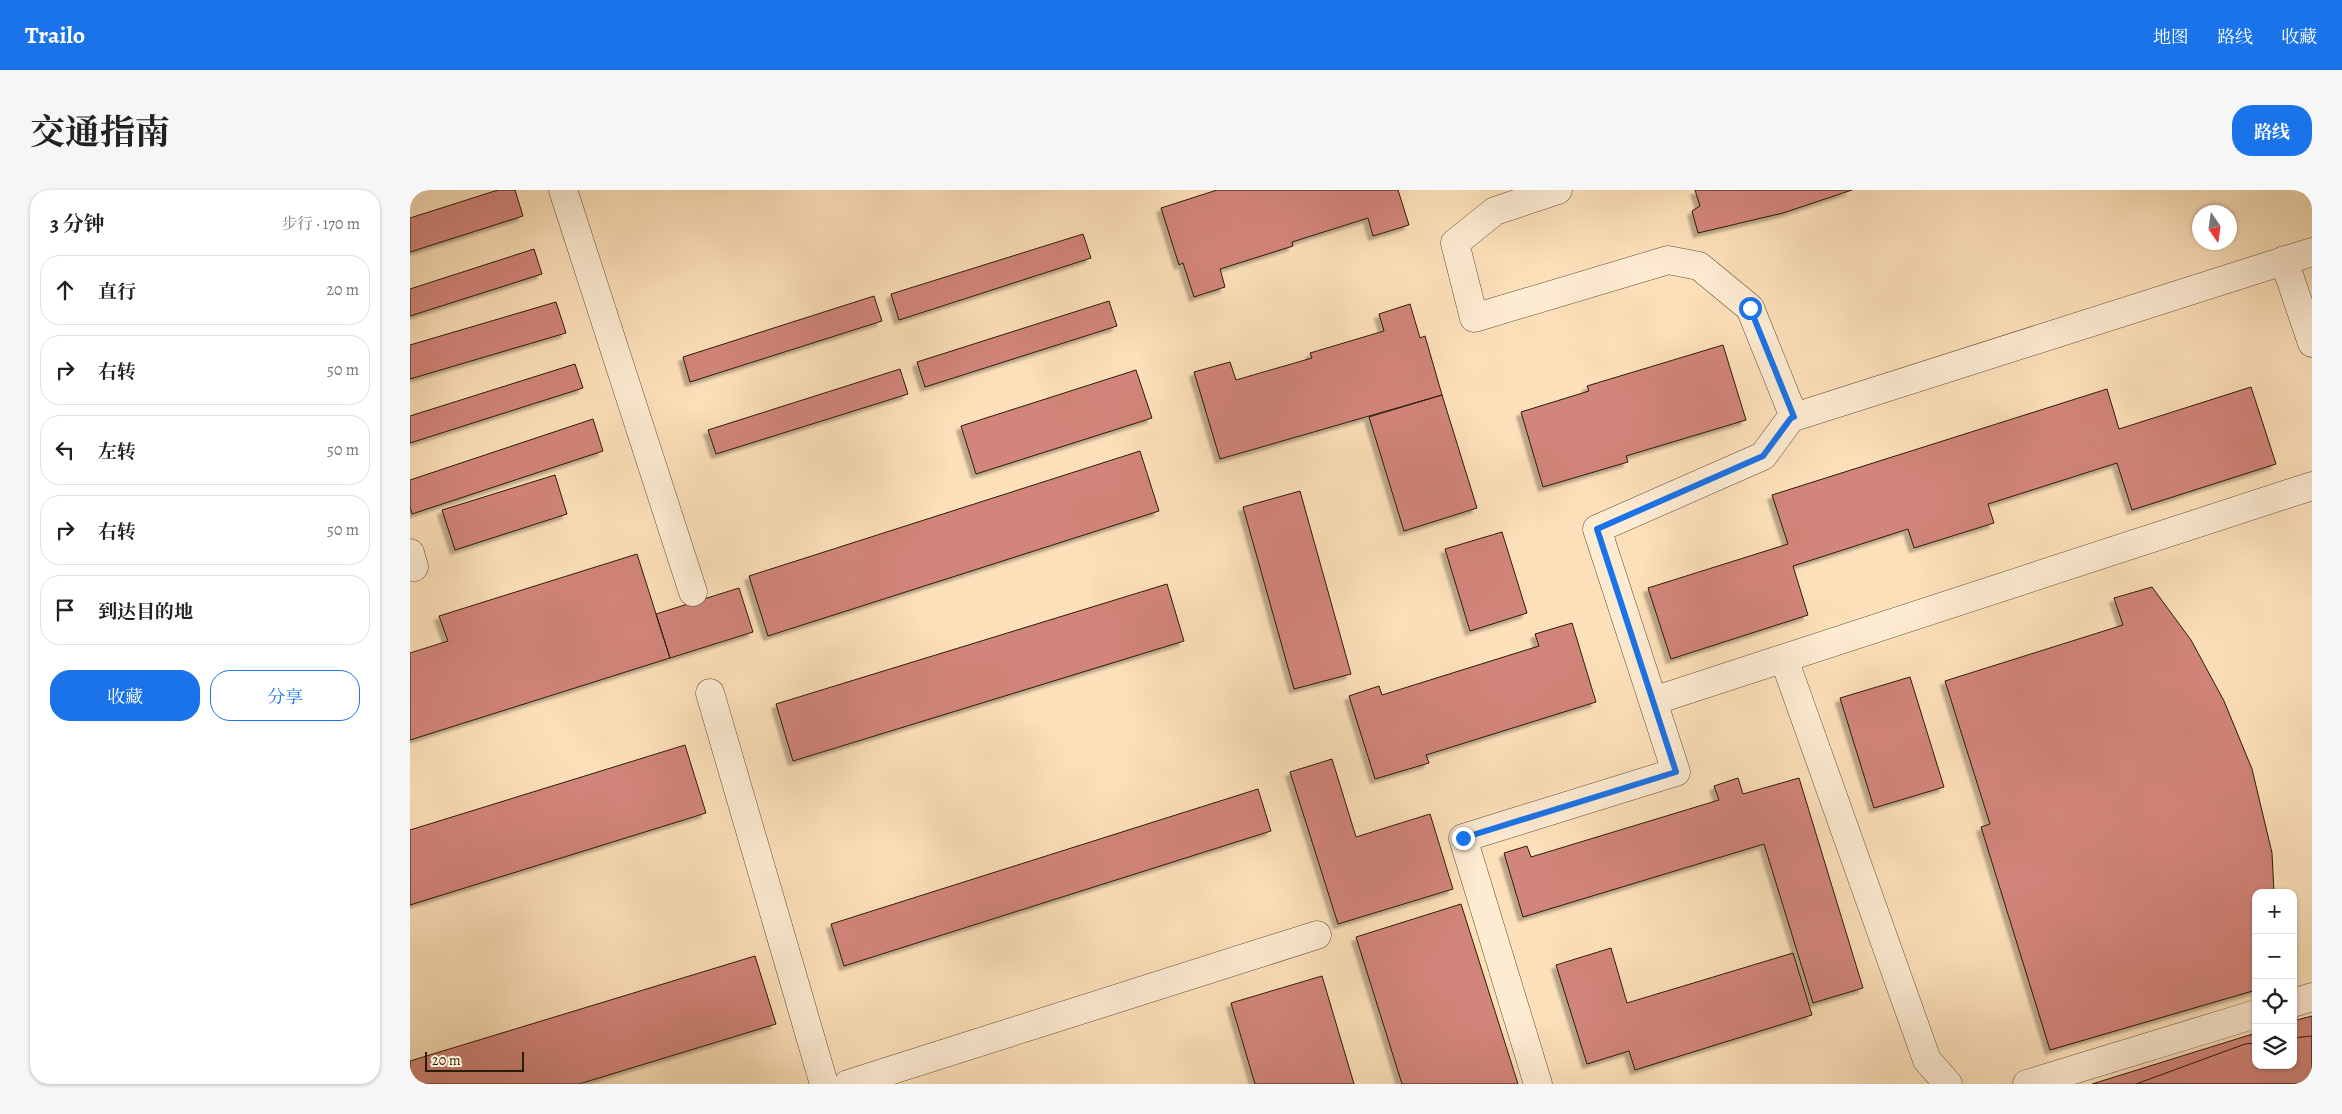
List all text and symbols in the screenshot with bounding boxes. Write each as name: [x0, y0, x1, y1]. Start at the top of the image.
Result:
text: Trailo: [25, 19, 85, 51]
text: 地图: [2153, 25, 2189, 49]
text: 路线: [2217, 25, 2253, 49]
text: 收藏: [2281, 25, 2317, 49]
button: 路线: [2232, 105, 2312, 156]
text: 交通指南: [30, 108, 170, 156]
north arrow: [2192, 205, 2237, 250]
text: 3 分钟: [50, 210, 105, 238]
text: 步行 · 170 m: [281, 213, 360, 235]
icon: ahead: [51, 276, 79, 304]
text: 直行: [98, 279, 136, 305]
text: 20 m: [326, 279, 359, 301]
route start: [1739, 297, 1762, 320]
icon: right: [51, 356, 79, 384]
text: 右转: [98, 359, 136, 385]
text: 50 m: [327, 359, 359, 381]
icon: left: [51, 436, 79, 464]
text: 左转: [98, 439, 136, 465]
text: 50 m: [327, 439, 359, 461]
icon: right: [51, 516, 79, 544]
text: 右转: [98, 519, 136, 545]
text: 50 m: [327, 519, 359, 541]
icon: arrive: [51, 596, 79, 624]
text: 到达目的地: [98, 599, 193, 625]
button: 收藏: [50, 670, 200, 721]
button: 分享: [210, 670, 360, 721]
route end: [1452, 827, 1475, 850]
map controls: [2252, 889, 2297, 1069]
button: +: [2252, 889, 2297, 934]
button: −: [2252, 934, 2297, 979]
button: locate: [2252, 979, 2297, 1024]
button: layers: [2252, 1024, 2297, 1069]
scale bar: [425, 1049, 524, 1072]
text: 20 m: [432, 1051, 461, 1070]

